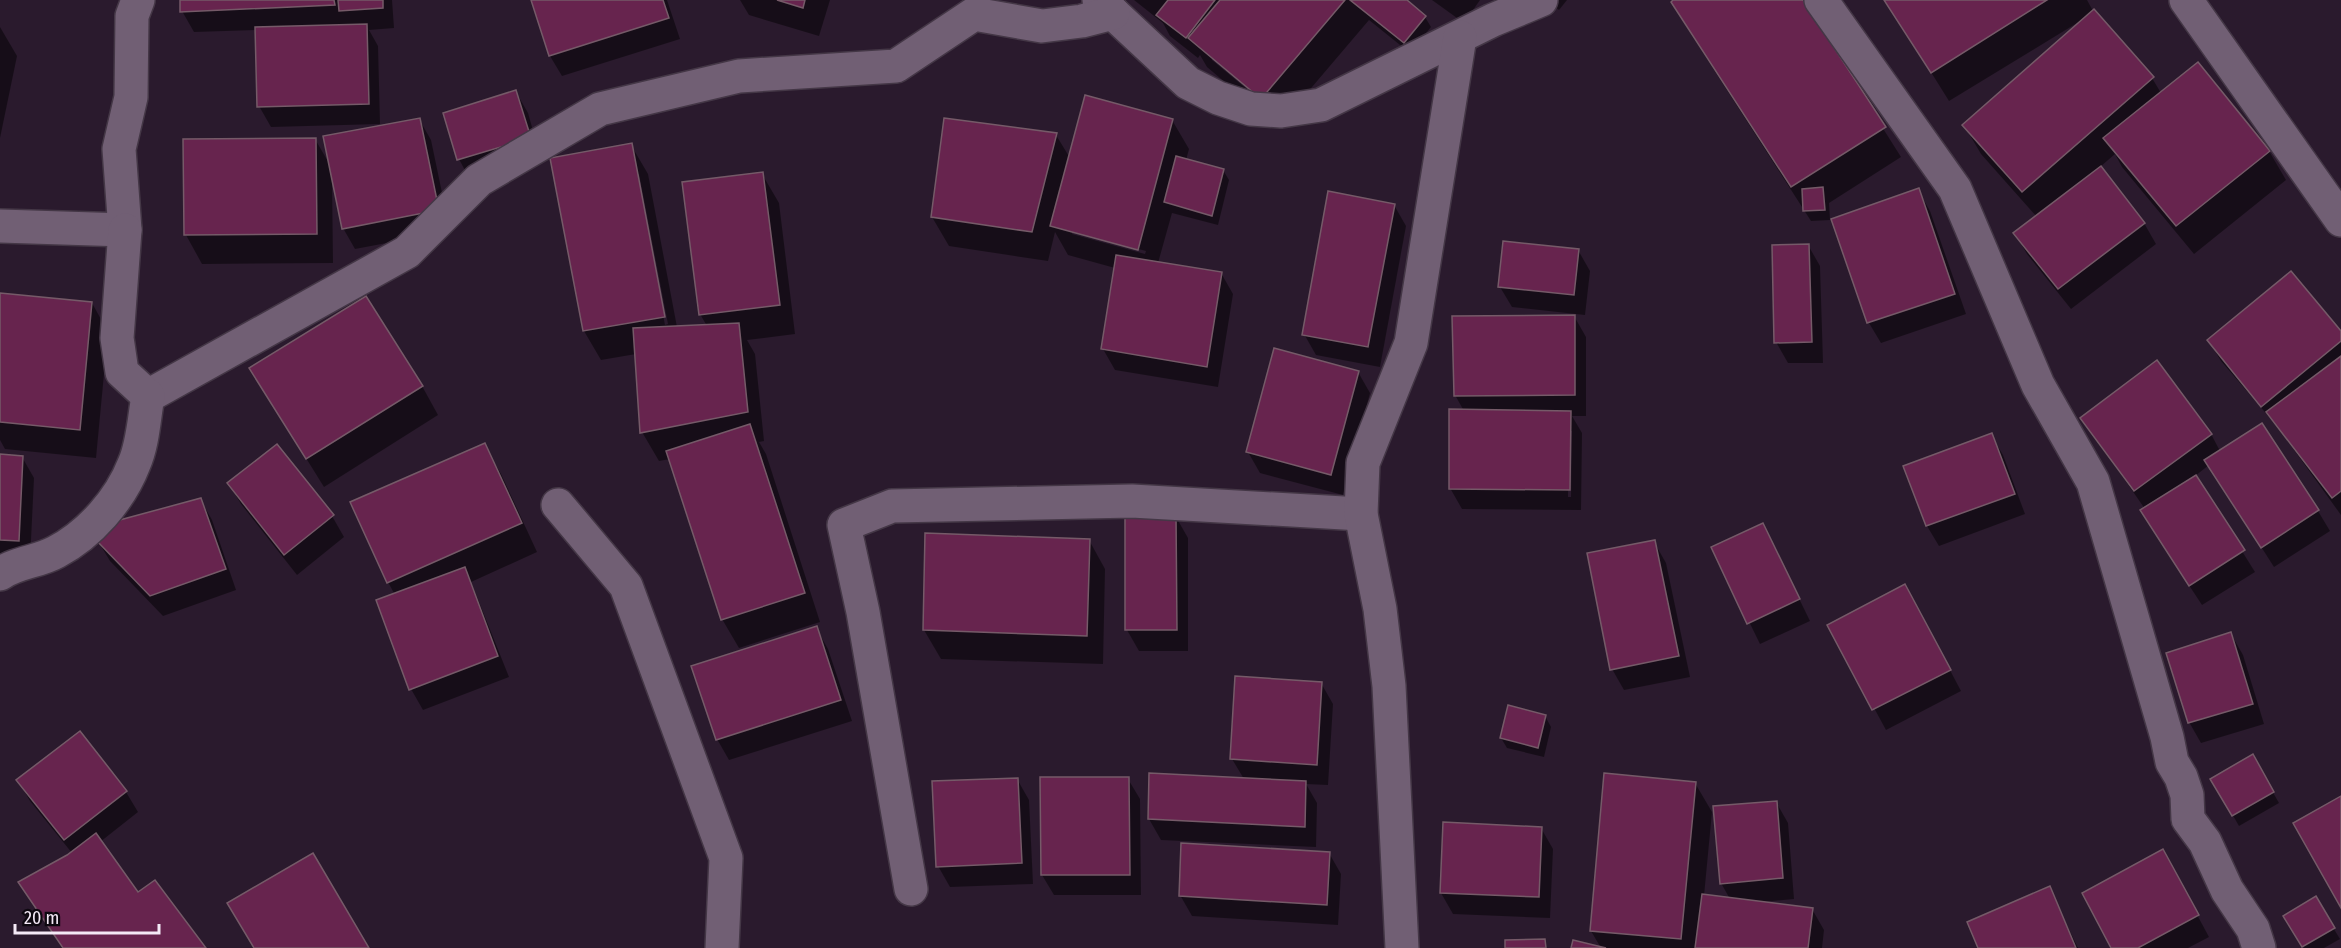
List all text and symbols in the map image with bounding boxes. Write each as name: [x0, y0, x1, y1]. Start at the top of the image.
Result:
scale bar: [15, 897, 159, 935]
text: 20 m: [24, 907, 59, 929]

